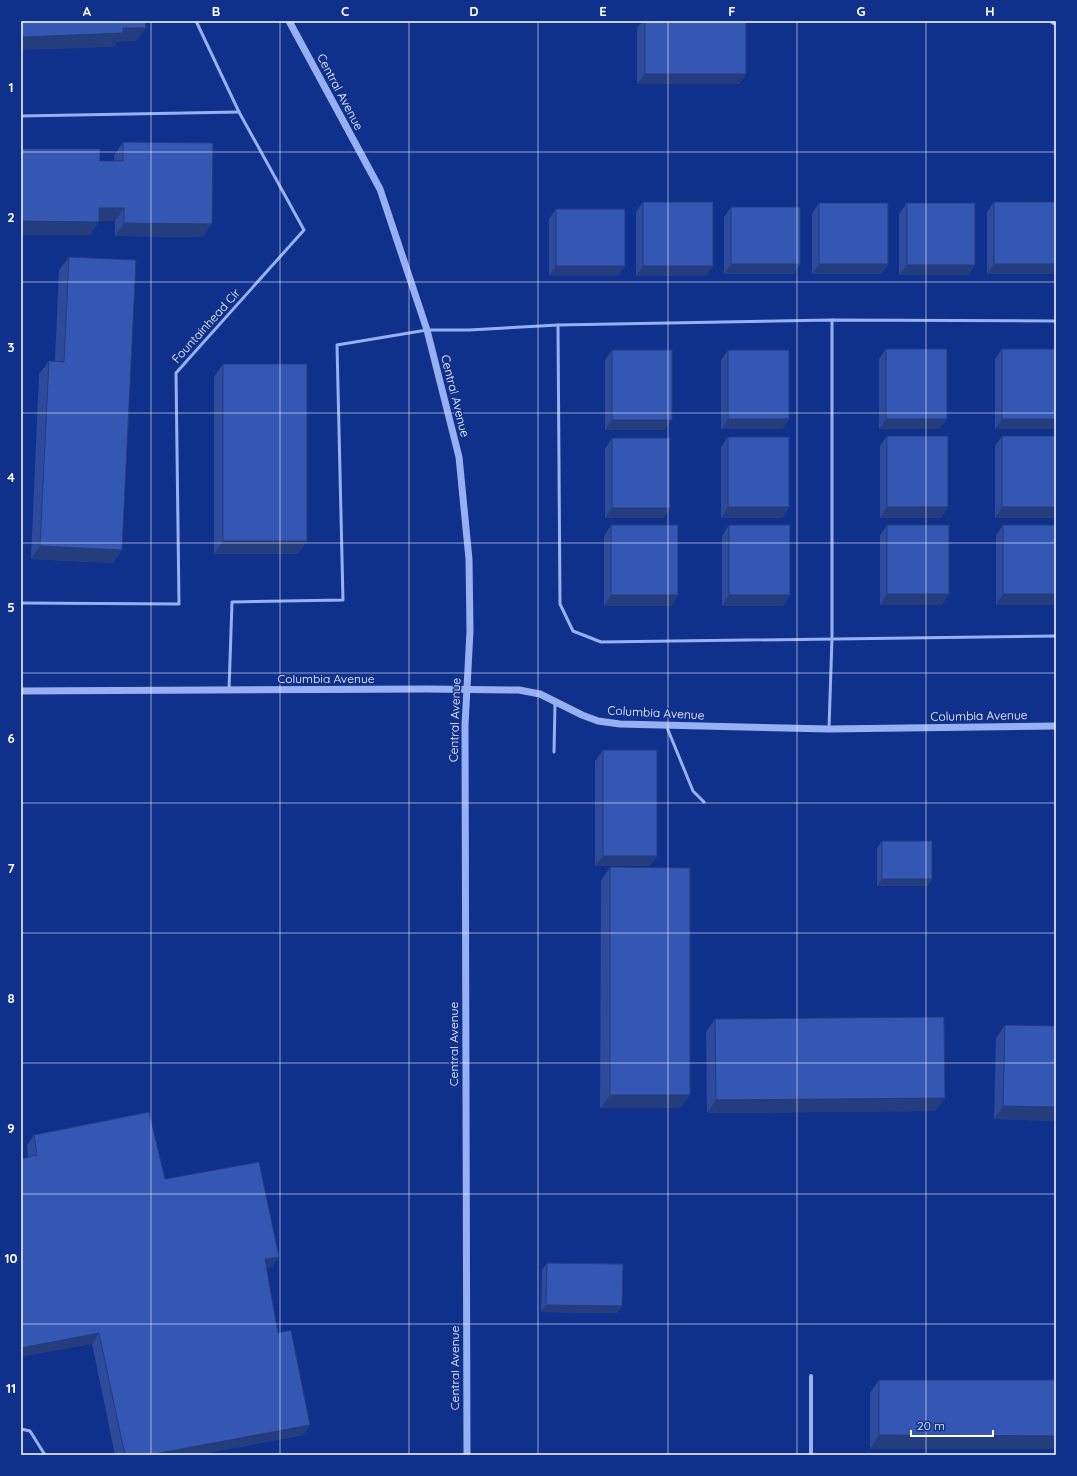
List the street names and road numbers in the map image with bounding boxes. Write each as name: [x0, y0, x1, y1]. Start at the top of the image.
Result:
street label: Central Avenue: [314, 51, 367, 133]
street label: Fountainhead Cir: [168, 285, 243, 366]
street label: Central Avenue: [438, 353, 473, 439]
street label: Columbia Avenue: [278, 671, 375, 686]
street label: Central Avenue: [446, 677, 463, 762]
street label: Columbia Avenue: [607, 702, 705, 723]
street label: Columbia Avenue: [930, 707, 1028, 724]
street label: Central Avenue: [446, 1002, 461, 1086]
street label: Central Avenue: [447, 1326, 462, 1410]

